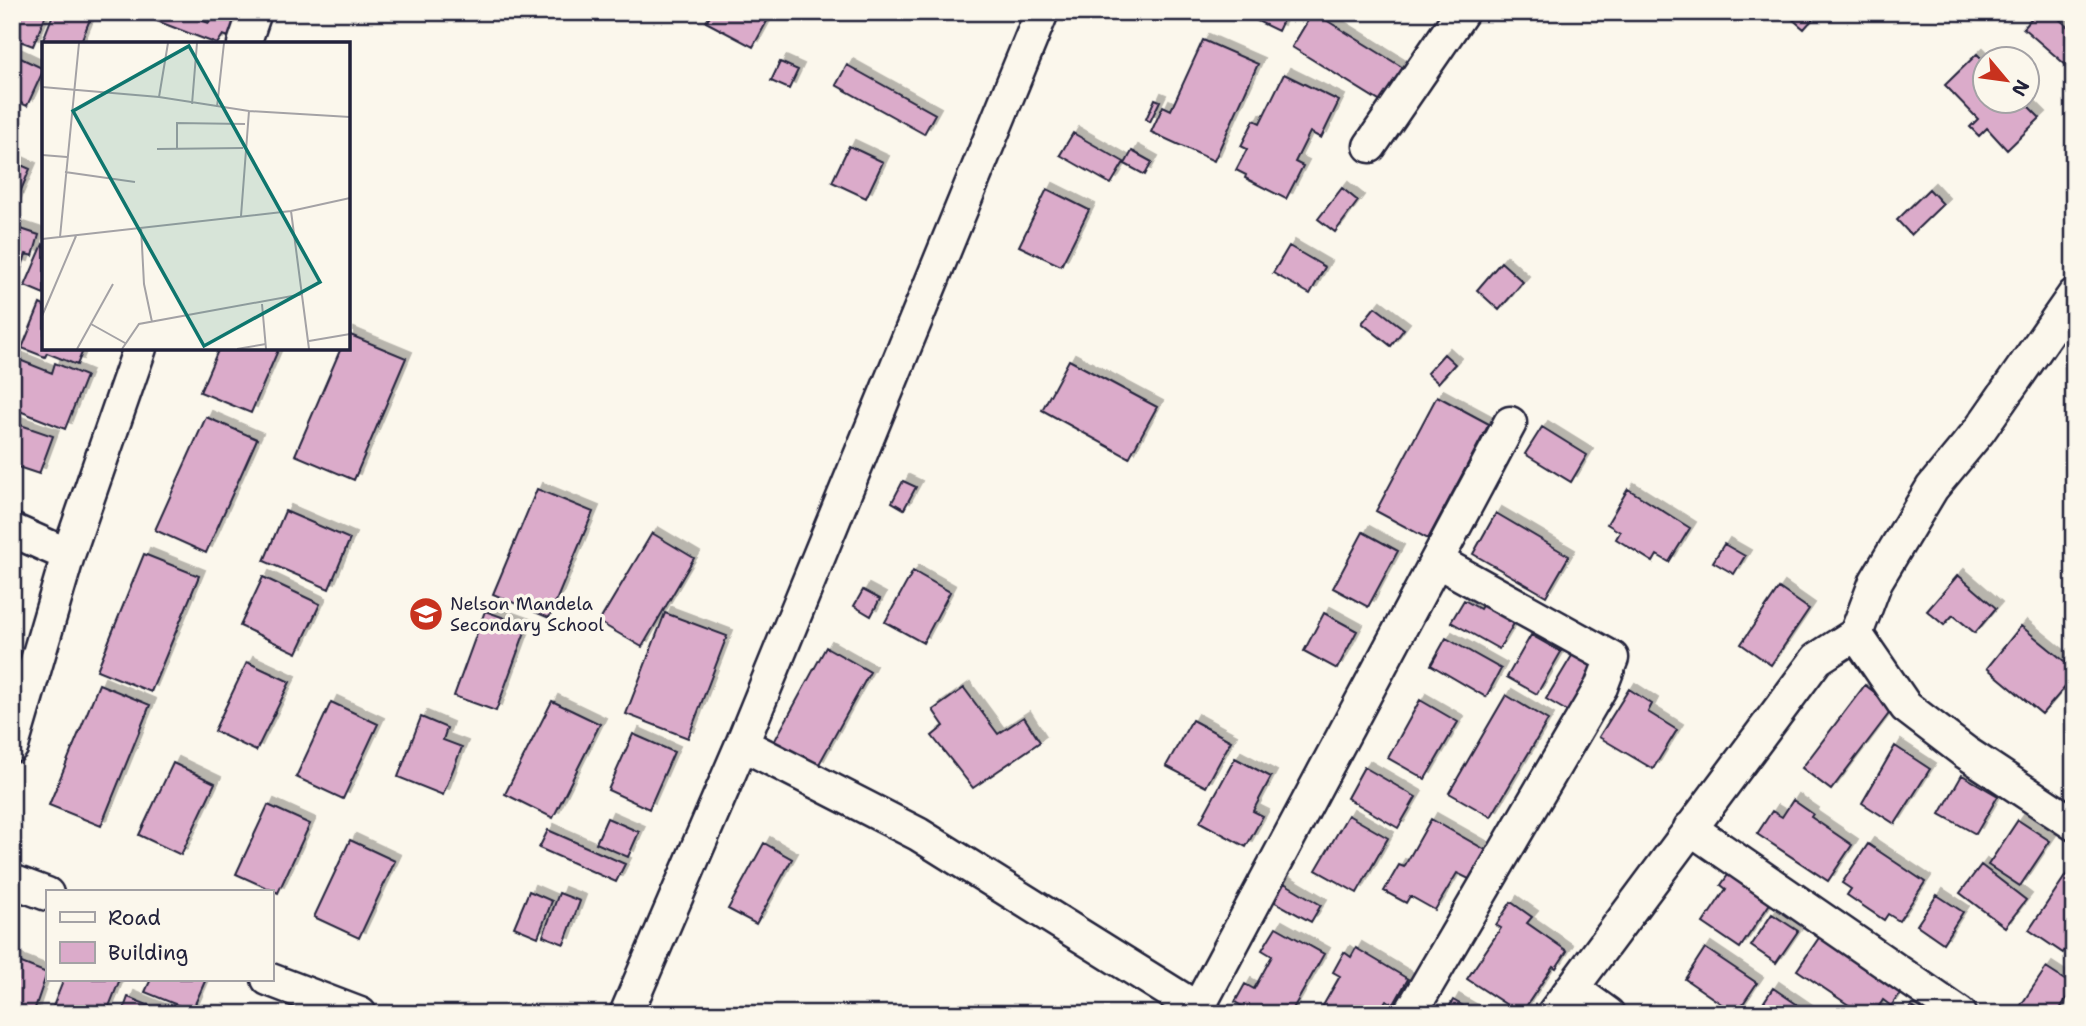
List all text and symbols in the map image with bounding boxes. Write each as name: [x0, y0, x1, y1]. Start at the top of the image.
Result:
inset map: [42, 42, 350, 350]
north arrow: [1970, 46, 2040, 116]
text: N: [2006, 75, 2035, 101]
place label: Nelson Mandela Secondary School: [450, 592, 604, 637]
school or university icon: Nelson Mandela Secondary School: [407, 595, 445, 633]
legend: [46, 890, 273, 981]
text: Road: [108, 904, 161, 932]
text: Building: [108, 939, 188, 967]

